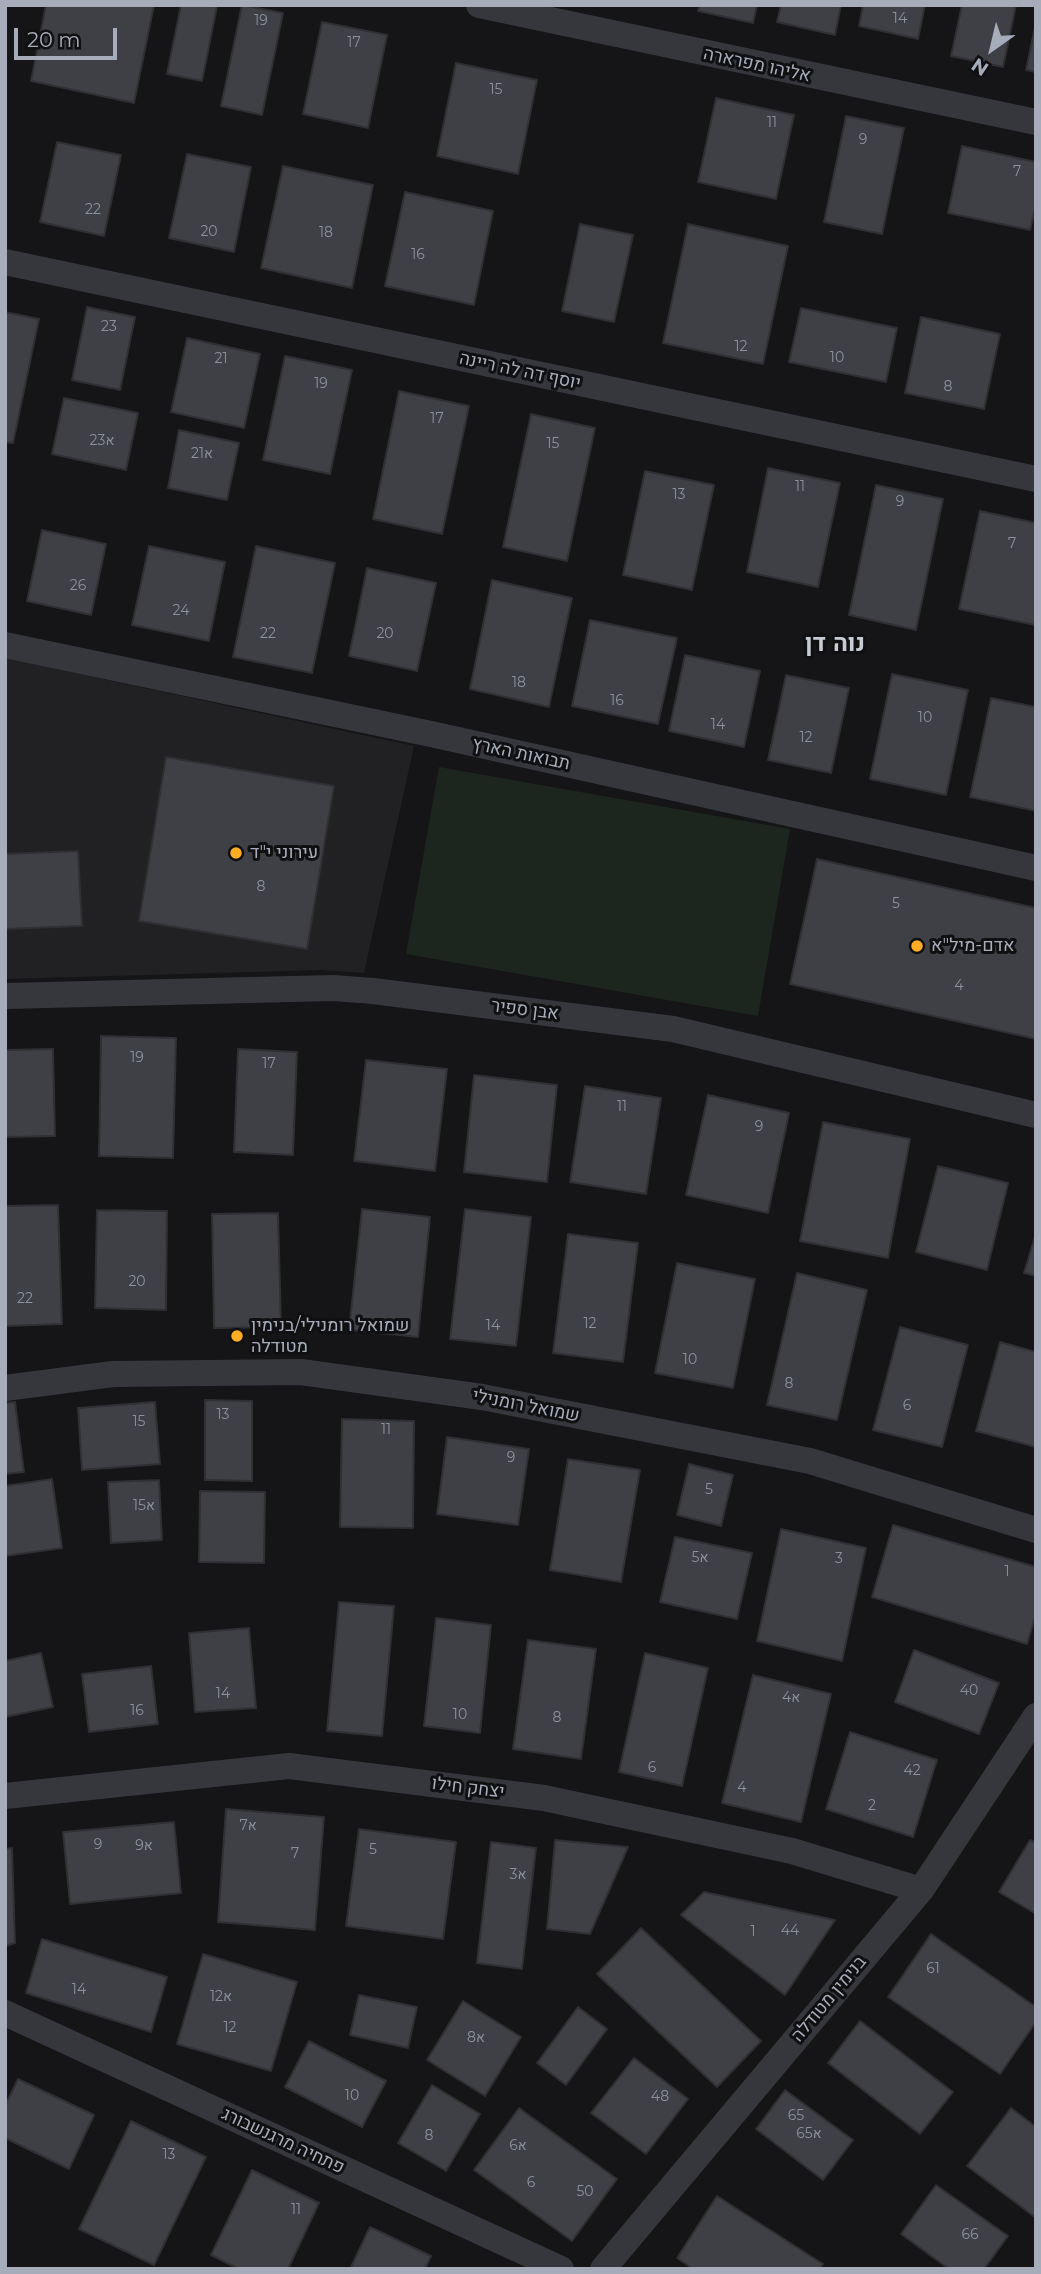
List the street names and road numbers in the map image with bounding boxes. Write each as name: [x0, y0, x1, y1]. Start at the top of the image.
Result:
street label: אליהו מפרארה: [701, 43, 813, 87]
street label: יוסף דה לה ריינה: [457, 348, 583, 394]
street label: תבואות הארץ: [470, 733, 572, 775]
street label: אבן ספיר: [490, 995, 560, 1025]
street label: שמואל רומנילי: [471, 1385, 581, 1427]
street label: יצחק חילו: [430, 1773, 506, 1803]
street label: בנימין מטודלה: [787, 1952, 871, 2046]
street label: פתחיה מרגנשבורג: [218, 2103, 348, 2179]

